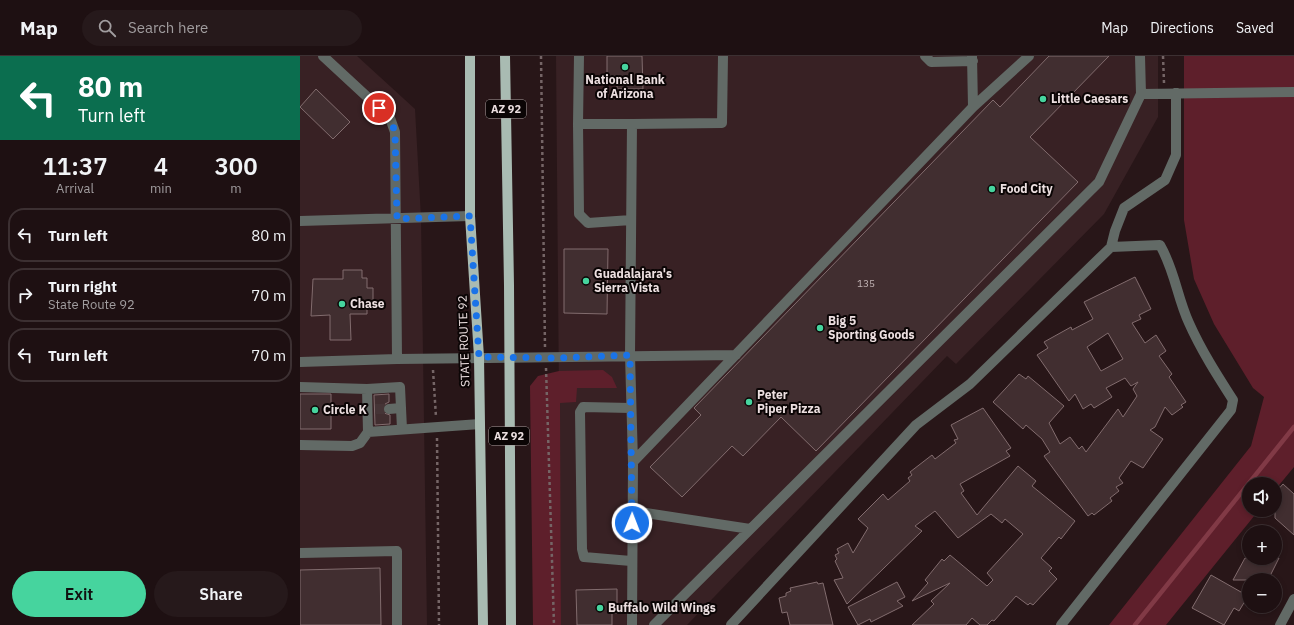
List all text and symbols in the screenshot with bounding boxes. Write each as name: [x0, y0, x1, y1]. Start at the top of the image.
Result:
search box: [82, 10, 362, 46]
text: Map: [20, 16, 58, 40]
icon: search: [96, 17, 118, 39]
text: Search here: [128, 18, 208, 37]
text: Map: [1101, 19, 1128, 37]
text: Directions: [1150, 19, 1214, 37]
text: Saved: [1236, 19, 1274, 37]
marker: National Bank of Arizona: [620, 62, 630, 72]
text: 80 m: [78, 68, 143, 105]
icon: left: [12, 72, 64, 124]
place label: National Bank of Arizona: [585, 72, 665, 101]
pin: [362, 91, 396, 125]
place label: Little Caesars: [1051, 91, 1128, 106]
marker: Little Caesars: [1038, 94, 1048, 104]
icon: arrive: [368, 97, 390, 119]
road number: AZ 92: [486, 100, 526, 118]
text: Turn left: [78, 104, 146, 127]
text: 11:37: [42, 150, 108, 182]
text: 4: [154, 150, 168, 182]
text: 300: [214, 150, 258, 182]
text: Arrival: [56, 180, 94, 197]
text: min: [150, 180, 172, 197]
text: m: [230, 180, 242, 197]
place label: Food City: [1000, 181, 1053, 196]
marker: Food City: [987, 184, 997, 194]
icon: left: [14, 224, 36, 246]
text: Turn left: [48, 226, 108, 245]
text: 80 m: [251, 226, 286, 245]
place label: Guadalajara's Sierra Vista: [594, 266, 672, 295]
marker: Guadalajara's Sierra Vista: [581, 276, 591, 286]
text: Turn right: [48, 277, 117, 296]
house number: 135: [857, 277, 875, 290]
icon: right: [14, 284, 36, 306]
text: 70 m: [251, 286, 286, 305]
street label: STATE ROUTE 92: [454, 295, 473, 387]
text: State Route 92: [48, 296, 135, 313]
place label: Chase: [350, 296, 385, 311]
marker: Chase: [337, 299, 347, 309]
place label: Big 5 Sporting Goods: [828, 313, 915, 342]
marker: Big 5 Sporting Goods: [815, 323, 825, 333]
icon: left: [14, 344, 36, 366]
text: Turn left: [48, 346, 108, 365]
text: 70 m: [251, 346, 286, 365]
place label: Peter Piper Pizza: [757, 387, 821, 416]
marker: Peter Piper Pizza: [744, 397, 754, 407]
place label: Circle K: [323, 402, 367, 417]
marker: Circle K: [310, 405, 320, 415]
road number: AZ 92: [489, 427, 529, 445]
map controls: [1242, 477, 1282, 613]
button: sound: [1242, 477, 1282, 517]
position arrow: [611, 502, 653, 544]
button: +: [1242, 525, 1282, 565]
button: Exit: [12, 571, 146, 617]
button: Share: [154, 571, 288, 617]
button: −: [1242, 573, 1282, 613]
place label: Buffalo Wild Wings: [608, 600, 716, 615]
marker: Buffalo Wild Wings: [595, 603, 605, 613]

